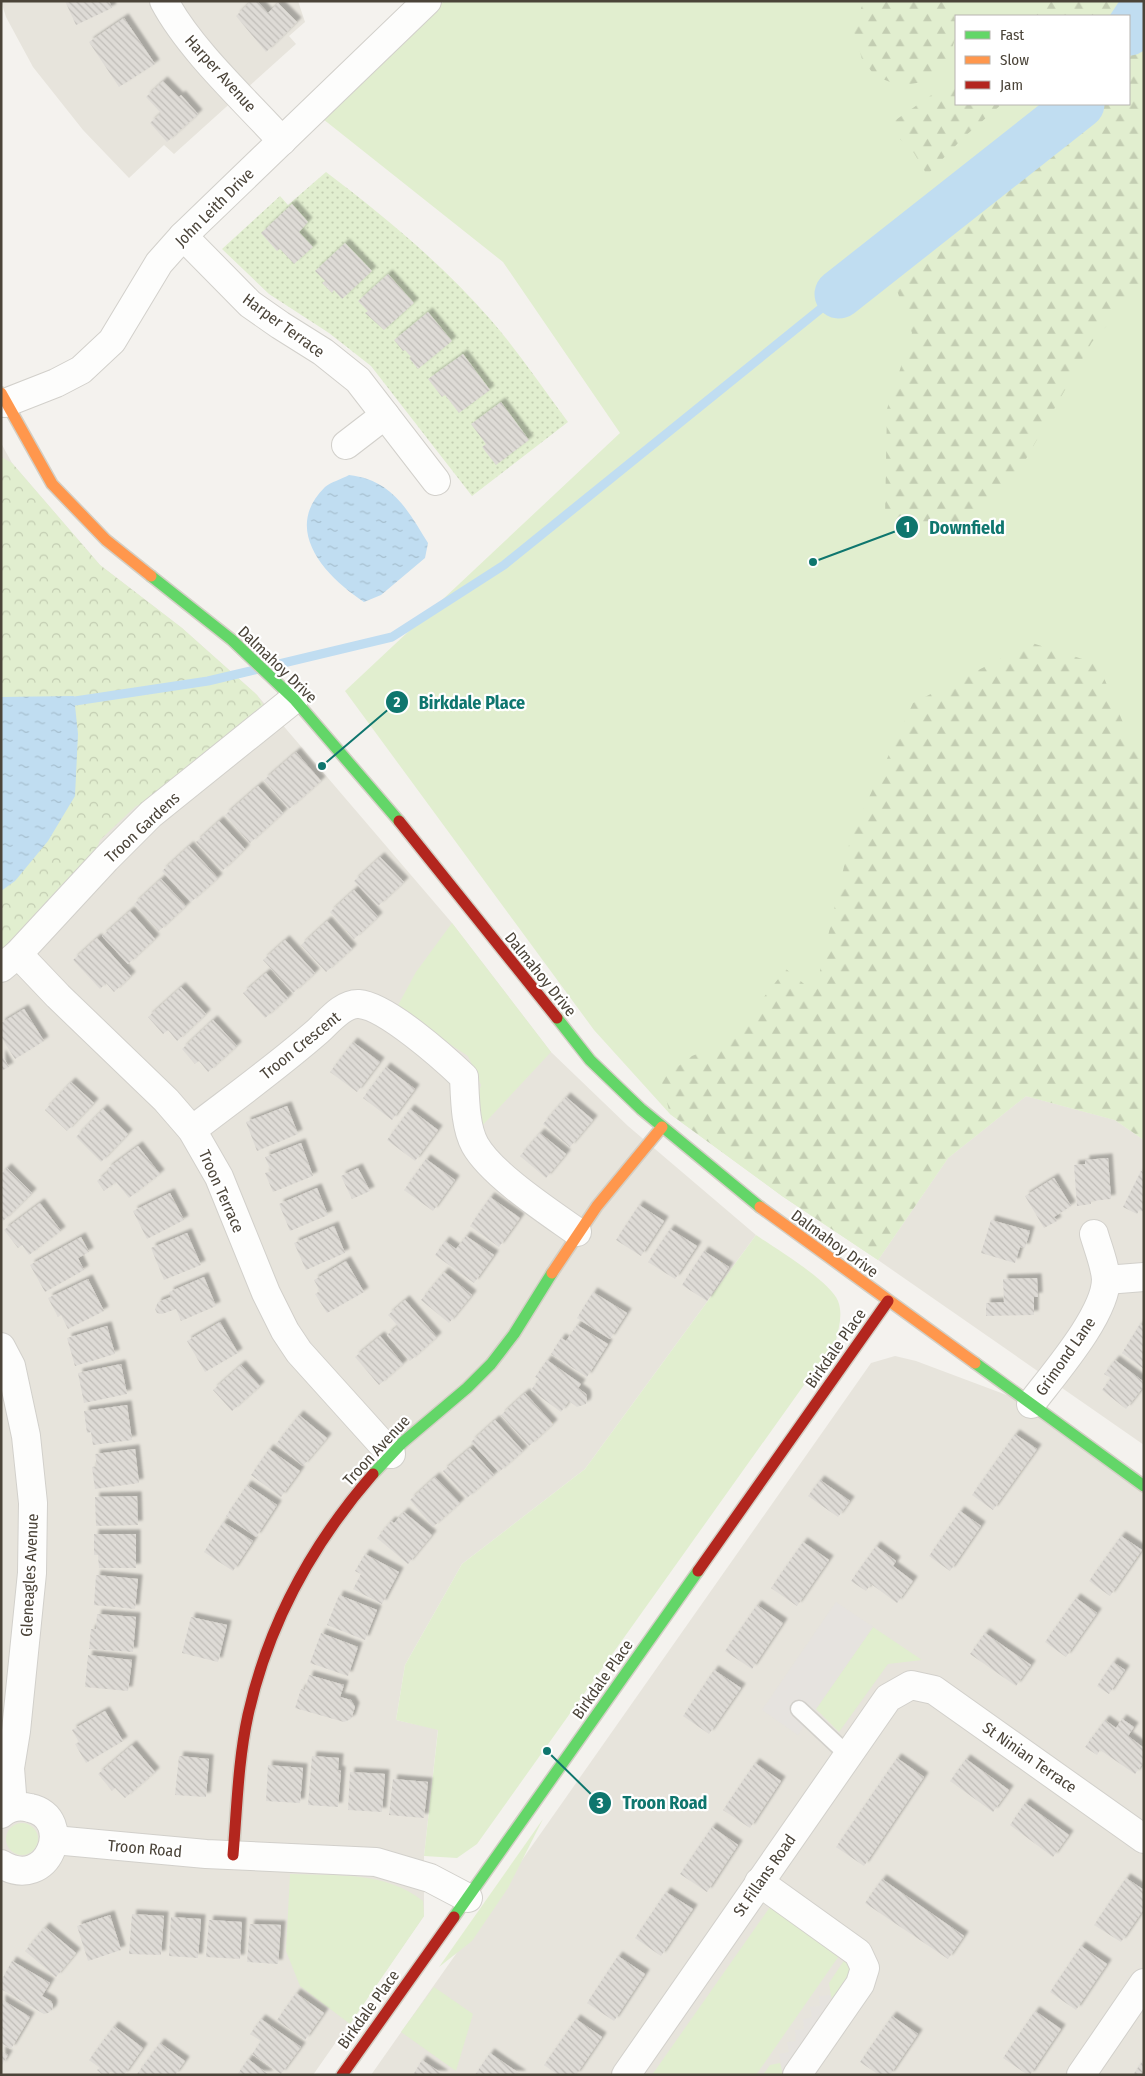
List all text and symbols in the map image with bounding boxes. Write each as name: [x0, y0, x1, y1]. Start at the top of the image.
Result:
legend: [955, 15, 1130, 105]
text: Fast: [1000, 26, 1024, 44]
street label: Harper Avenue: [181, 31, 260, 116]
text: Slow: [1000, 51, 1029, 69]
text: Jam: [1000, 76, 1023, 94]
street label: John Leith Drive: [171, 164, 258, 251]
street label: Harper Terrace: [239, 289, 328, 361]
callout: Downfield: [894, 511, 1015, 544]
text: Downfield: [929, 517, 1005, 539]
text: 1: [904, 518, 910, 536]
street label: Dalmahoy Drive: [234, 622, 321, 707]
callout: Birkdale Place: [384, 686, 536, 719]
text: Birkdale Place: [419, 692, 525, 714]
text: 2: [393, 693, 401, 711]
street label: Troon Gardens: [101, 788, 184, 867]
street label: Dalmahoy Drive: [501, 928, 580, 1020]
street label: Troon Crescent: [257, 1007, 345, 1083]
street label: Troon Terrace: [195, 1147, 248, 1236]
street label: Dalmahoy Drive: [788, 1206, 882, 1281]
street label: Birkdale Place: [801, 1305, 870, 1392]
street label: Grimond Lane: [1031, 1313, 1099, 1399]
street label: Troon Avenue: [339, 1411, 414, 1489]
street label: Gleneagles Avenue: [17, 1513, 42, 1637]
street label: Birkdale Place: [568, 1636, 637, 1723]
street label: St Ninian Terrace: [979, 1718, 1081, 1797]
callout: Troon Road: [588, 1786, 718, 1819]
text: Troon Road: [623, 1792, 707, 1814]
text: 3: [595, 1794, 604, 1812]
street label: St Fillans Road: [729, 1831, 800, 1920]
street label: Troon Road: [107, 1836, 183, 1861]
street label: Birkdale Place: [334, 1966, 403, 2052]

